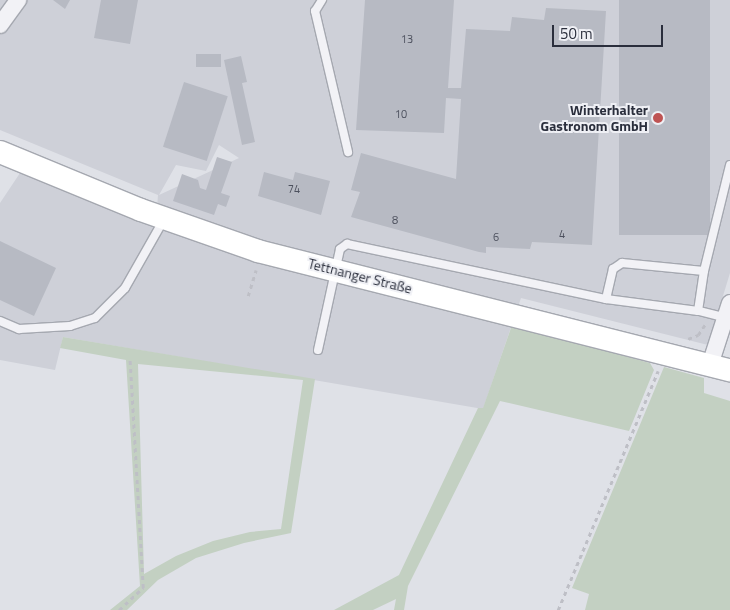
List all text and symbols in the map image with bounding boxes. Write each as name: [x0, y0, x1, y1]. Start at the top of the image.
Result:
scale bar: [555, 15, 666, 47]
text: 50 m: [560, 22, 593, 45]
house number: 13: [401, 32, 413, 46]
place label: Winterhalter Gastronom GmbH: [541, 102, 648, 134]
house number: 10: [395, 107, 407, 121]
marker: Winterhalter Gastronom GmbH: [652, 112, 664, 124]
house number: 74: [288, 182, 300, 196]
house number: 8: [392, 213, 398, 227]
house number: 4: [559, 227, 565, 241]
house number: 6: [493, 230, 499, 244]
street label: Tettnanger Straße: [306, 255, 414, 297]

